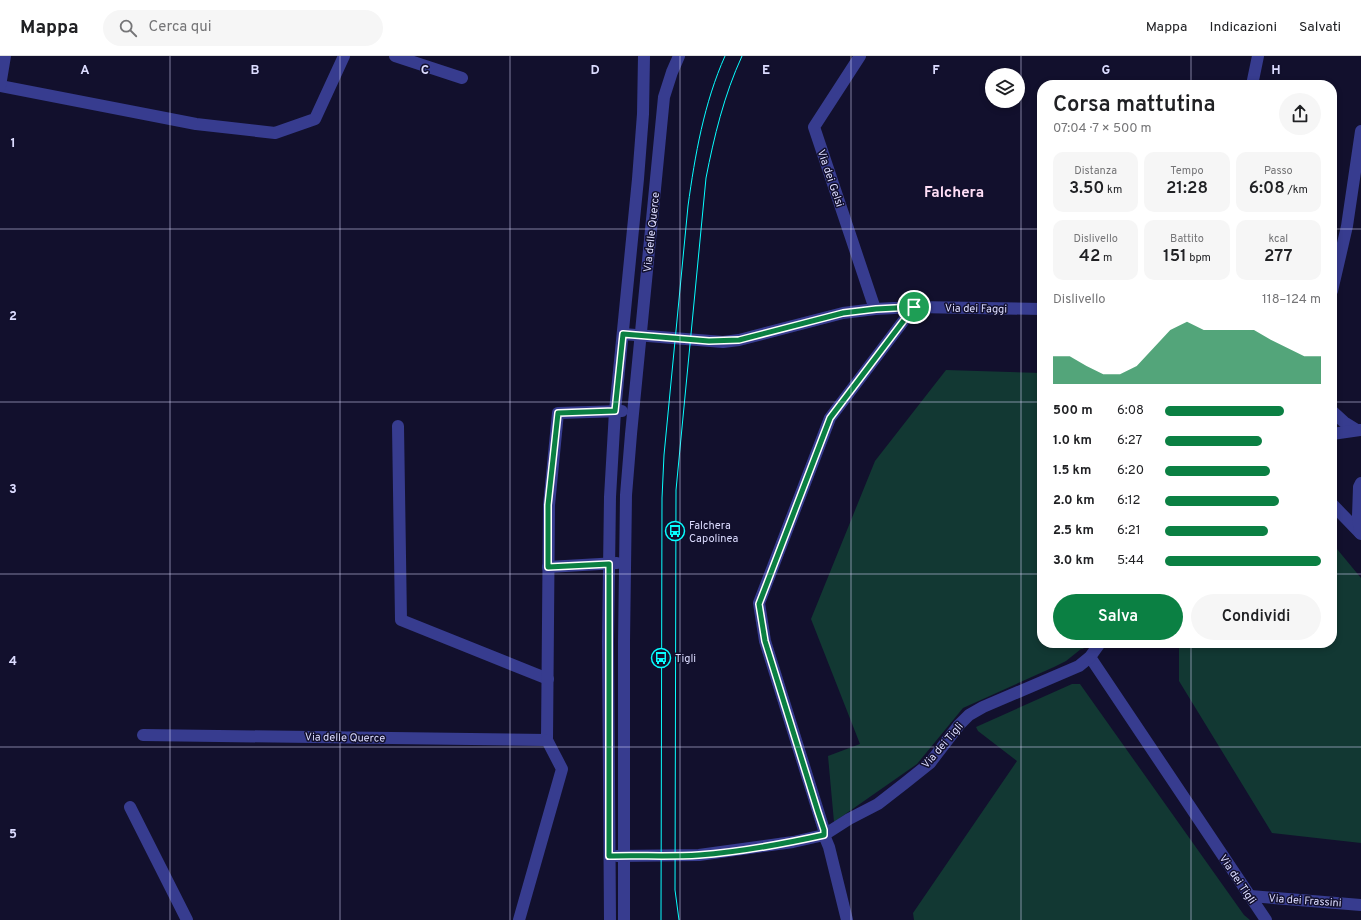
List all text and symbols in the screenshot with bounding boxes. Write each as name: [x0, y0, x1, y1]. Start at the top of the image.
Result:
search box: [103, 10, 383, 46]
text: Mappa: [20, 16, 79, 40]
icon: search: [117, 17, 139, 39]
text: Cerca qui: [149, 18, 212, 37]
text: Mappa: [1146, 19, 1187, 36]
text: Indicazioni: [1209, 19, 1277, 36]
text: Salvati: [1299, 19, 1341, 36]
text: A: [80, 63, 90, 79]
text: B: [251, 63, 260, 79]
text: C: [421, 63, 429, 79]
text: D: [590, 63, 600, 79]
text: E: [762, 63, 770, 79]
text: F: [932, 63, 940, 79]
text: G: [1102, 63, 1111, 79]
text: H: [1271, 63, 1281, 79]
map controls: [985, 68, 1025, 108]
button: layers: [985, 68, 1025, 108]
text: Corsa mattutina: [1053, 92, 1216, 119]
button: share: [1279, 93, 1321, 135]
text: 07:04 · 7 × 500 m: [1053, 121, 1152, 137]
text: 1: [10, 136, 16, 152]
street label: Via dei Gelsi: [814, 148, 846, 209]
text: Distanza: [1074, 164, 1117, 178]
text: Tempo: [1170, 164, 1204, 178]
text: Passo: [1264, 164, 1293, 178]
text: 3.50: [1069, 178, 1104, 200]
text: 21:28: [1166, 178, 1208, 200]
text: 6:08: [1249, 178, 1285, 200]
text: km: [1104, 183, 1122, 197]
text: /km: [1285, 183, 1308, 197]
district label: Falchera: [924, 184, 984, 203]
street label: Via delle Querce: [641, 191, 663, 273]
text: Dislivello: [1073, 232, 1118, 246]
text: Battito: [1170, 232, 1204, 246]
text: kcal: [1269, 232, 1288, 246]
text: 42: [1079, 246, 1100, 268]
text: 151: [1163, 246, 1187, 268]
text: 277: [1264, 246, 1293, 268]
text: m: [1100, 251, 1112, 265]
text: bpm: [1187, 251, 1211, 265]
pin: [897, 290, 931, 324]
text: Dislivello: [1053, 292, 1106, 308]
text: 118–124 m: [1262, 292, 1321, 308]
icon: arrive: [903, 296, 925, 318]
street label: Via dei Faggi: [945, 301, 1007, 317]
text: 2: [9, 309, 17, 325]
text: 500 m: [1053, 403, 1093, 419]
text: 6:08: [1117, 403, 1144, 419]
text: 1.0 km: [1053, 433, 1092, 449]
text: 6:27: [1117, 433, 1142, 449]
text: 1.5 km: [1053, 463, 1091, 479]
text: 6:20: [1117, 463, 1144, 479]
text: 3: [9, 482, 17, 498]
text: 2.0 km: [1053, 493, 1095, 509]
text: 6:12: [1117, 493, 1141, 509]
place label: Falchera Capolinea: [689, 519, 738, 546]
bus stop icon: Falchera Capolinea: [664, 520, 686, 542]
text: 2.5 km: [1053, 523, 1094, 539]
text: 6:21: [1117, 523, 1141, 539]
text: 3.0 km: [1053, 553, 1094, 569]
text: 5:44: [1117, 553, 1144, 569]
button: Salva: [1053, 594, 1183, 640]
button: Condividi: [1191, 594, 1321, 640]
bus stop icon: Tigli: [650, 647, 672, 669]
place label: Tigli: [675, 652, 696, 666]
text: 4: [9, 654, 17, 670]
street label: Via dei Tigli: [919, 720, 967, 772]
street label: Via delle Querce: [305, 730, 385, 746]
text: 5: [9, 827, 17, 843]
street label: Via dei Tigli: [1216, 852, 1259, 907]
street label: Via dei Frassini: [1268, 891, 1342, 911]

